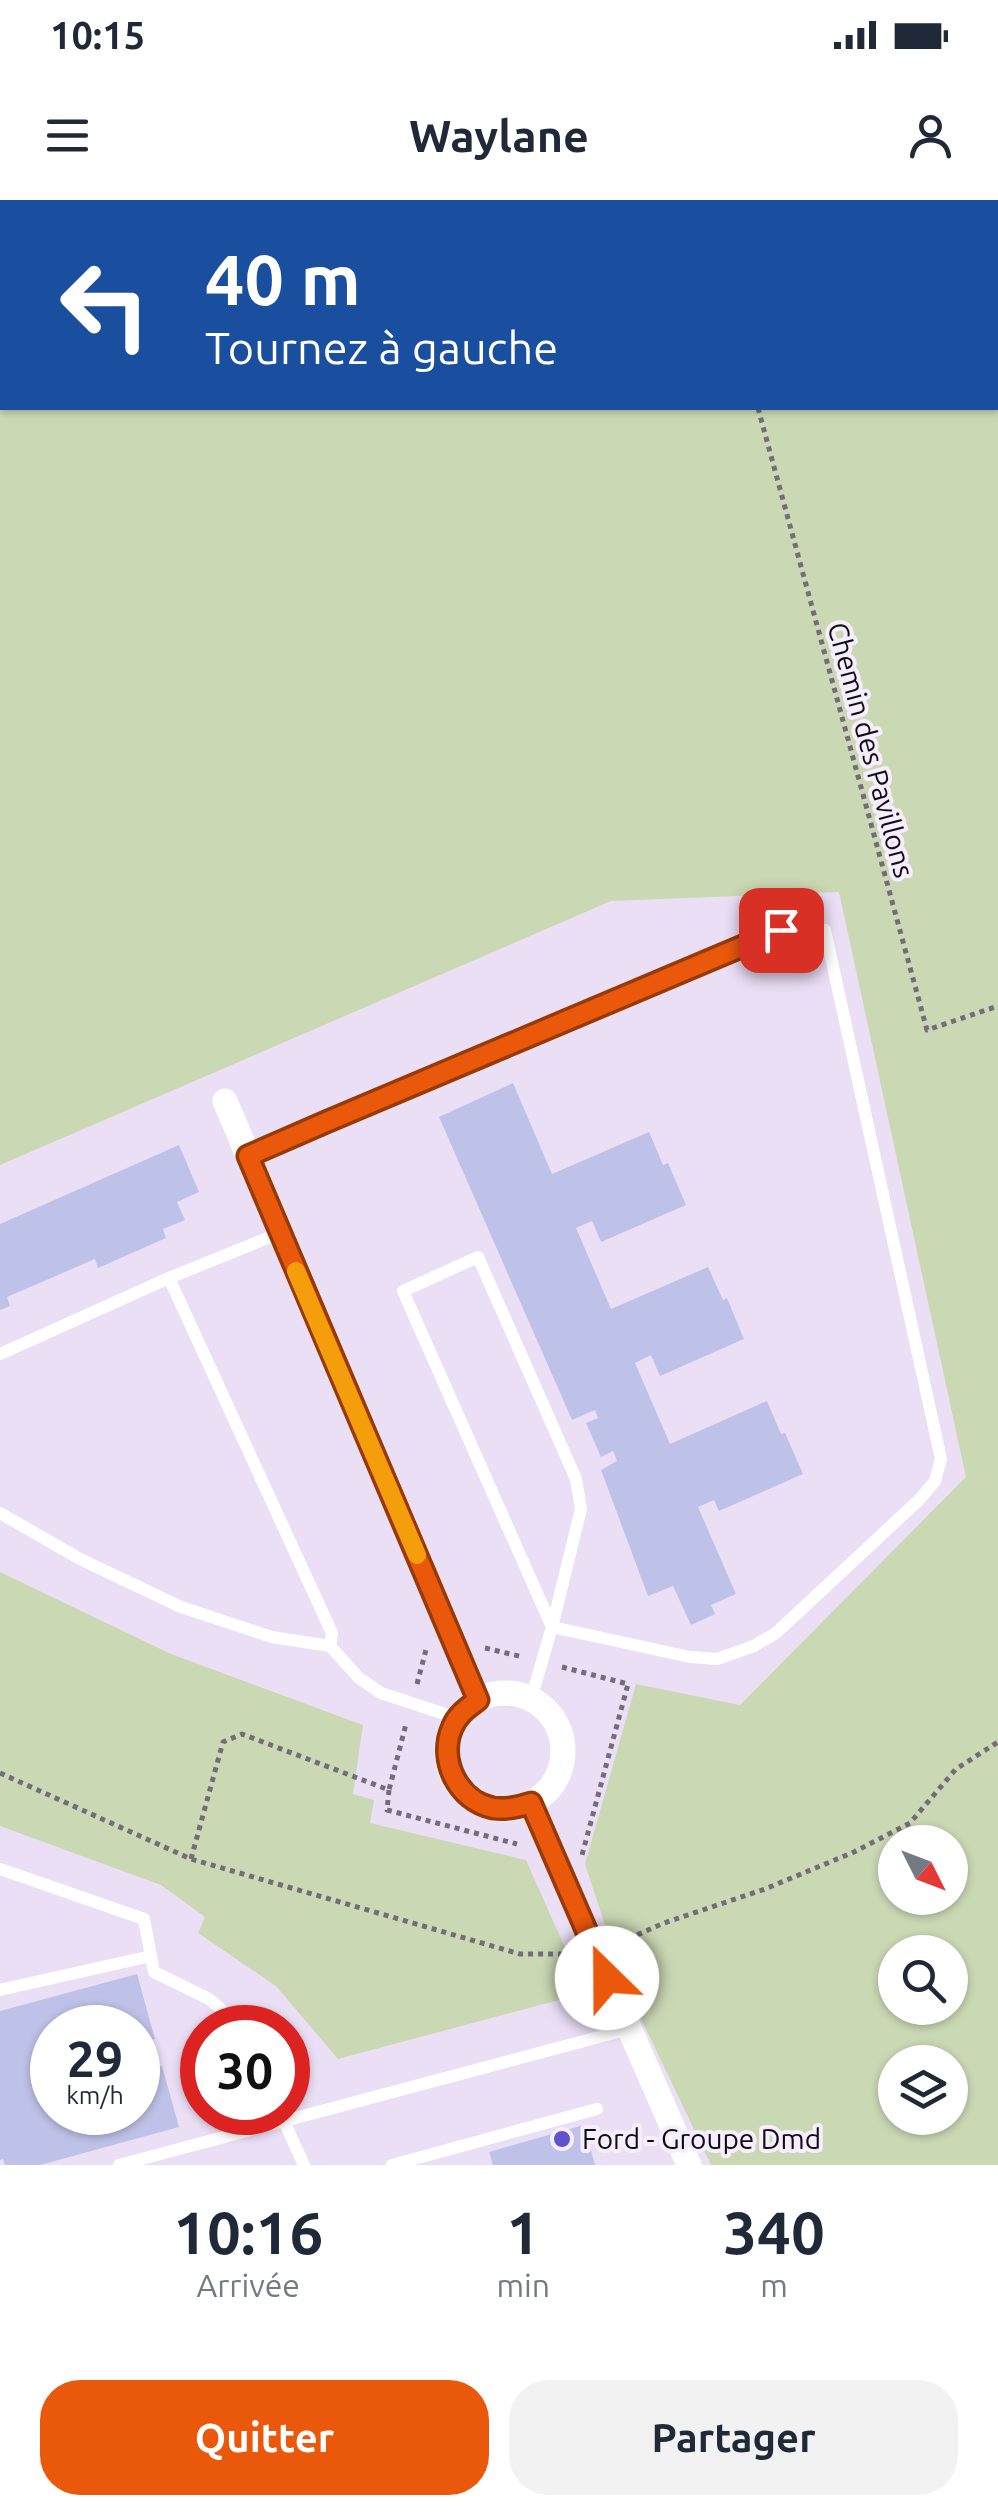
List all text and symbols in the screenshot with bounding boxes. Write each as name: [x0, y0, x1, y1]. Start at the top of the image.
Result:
text: 10:15: [50, 14, 145, 56]
icon: menu: [40, 108, 95, 163]
icon: person: [903, 108, 958, 163]
text: Waylane: [409, 110, 589, 161]
icon: left: [40, 240, 170, 370]
text: 40 m: [205, 240, 361, 318]
text: Tournez à gauche: [205, 322, 558, 373]
street label: Chemin des Pavillons: [822, 619, 920, 881]
pin: [739, 888, 824, 973]
icon: arrive: [754, 903, 809, 958]
north arrow: [878, 1825, 968, 1915]
map controls: [878, 1825, 968, 2135]
position arrow: [555, 1926, 659, 2030]
button: search: [878, 1935, 968, 2025]
speed limit sign: 30: [180, 2005, 310, 2135]
text: 29: [67, 2030, 123, 2086]
button: layers: [878, 2045, 968, 2135]
text: km/h: [66, 2081, 124, 2109]
place label: Ford - Groupe Dmd: [582, 2123, 821, 2154]
marker: Ford - Groupe Dmd: [551, 2128, 573, 2150]
text: 10:16: [173, 2198, 323, 2265]
text: 1: [506, 2198, 540, 2265]
text: 340: [723, 2198, 825, 2265]
text: Arrivée: [196, 2267, 300, 2303]
text: min: [496, 2267, 550, 2303]
text: m: [760, 2267, 788, 2303]
button: Quitter: [40, 2380, 489, 2495]
button: Partager: [509, 2380, 958, 2495]

